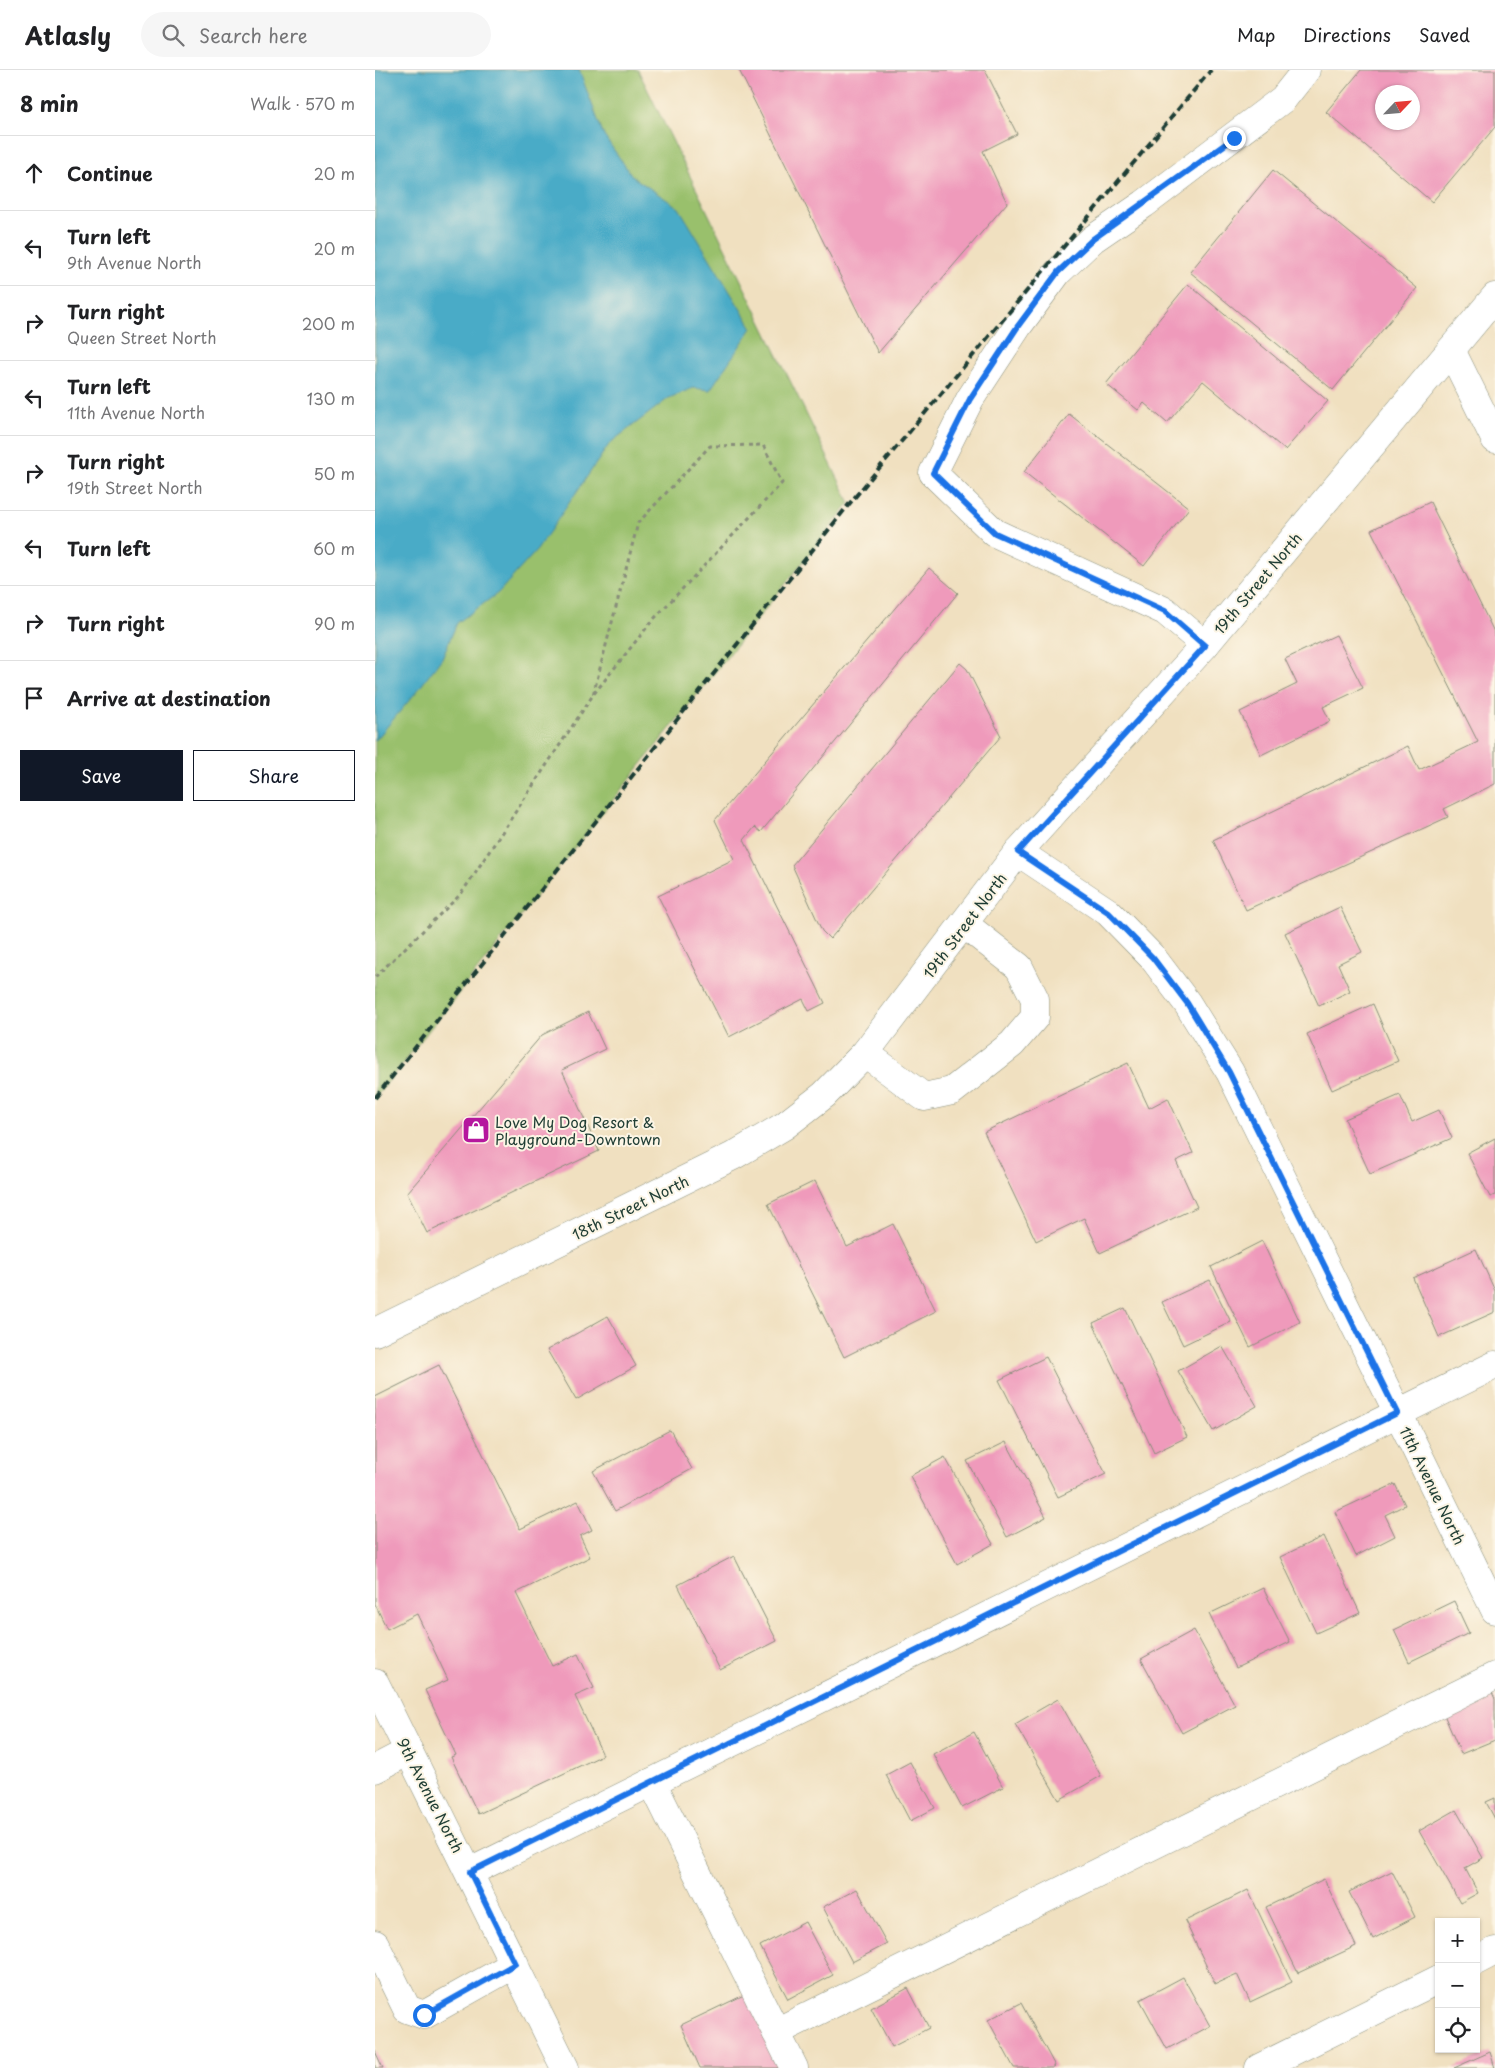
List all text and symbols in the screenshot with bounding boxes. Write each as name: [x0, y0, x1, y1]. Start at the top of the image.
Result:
search box: [141, 12, 491, 57]
text: Atlasly: [25, 17, 111, 53]
icon: search: [159, 21, 187, 49]
text: Search here: [199, 21, 308, 49]
text: Map: [1237, 21, 1275, 48]
text: Directions: [1303, 21, 1391, 48]
text: Saved: [1419, 21, 1470, 48]
north arrow: [1375, 85, 1420, 130]
text: 8 min: [20, 87, 79, 119]
text: Walk · 570 m: [250, 91, 355, 115]
route end: [1223, 127, 1246, 150]
icon: ahead: [20, 159, 48, 187]
text: Continue: [67, 159, 153, 187]
text: 20 m: [314, 161, 355, 185]
text: Turn left: [67, 222, 151, 250]
icon: left: [20, 234, 48, 262]
text: 20 m: [314, 236, 355, 260]
text: 9th Avenue North: [67, 250, 202, 274]
text: Turn right: [67, 297, 165, 325]
icon: right: [20, 309, 48, 337]
text: 200 m: [302, 311, 355, 335]
text: Queen Street North: [67, 325, 216, 349]
text: Turn left: [67, 372, 151, 400]
icon: left: [20, 384, 48, 412]
text: 130 m: [307, 386, 355, 410]
text: 11th Avenue North: [67, 400, 205, 424]
text: Turn right: [67, 447, 165, 475]
icon: right: [20, 459, 48, 487]
text: 50 m: [314, 461, 355, 485]
text: 19th Street North: [67, 475, 202, 499]
street label: 19th Street North: [1207, 527, 1307, 639]
icon: left: [20, 534, 48, 562]
text: Turn left: [67, 534, 151, 562]
text: 60 m: [313, 536, 355, 560]
icon: right: [20, 609, 48, 637]
text: Turn right: [67, 609, 165, 637]
text: 90 m: [314, 611, 355, 635]
icon: arrive: [20, 684, 48, 712]
text: Arrive at destination: [67, 684, 271, 712]
button: Save: [20, 750, 183, 801]
button: Share: [193, 750, 355, 801]
street label: 19th Street North: [917, 867, 1011, 983]
place label: Love My Dog Resort & Playground-Downtown: [495, 1110, 661, 1150]
shop icon: Love My Dog Resort & Playground-Downtown: [461, 1115, 491, 1145]
street label: 18th Street North: [568, 1169, 692, 1245]
street label: 11th Avenue North: [1394, 1422, 1472, 1548]
street label: 9th Avenue North: [392, 1734, 470, 1856]
map controls: [1435, 1918, 1480, 2053]
button: +: [1435, 1918, 1480, 1963]
button: −: [1435, 1963, 1480, 2008]
route start: [413, 2004, 436, 2027]
button: locate: [1435, 2008, 1480, 2053]

